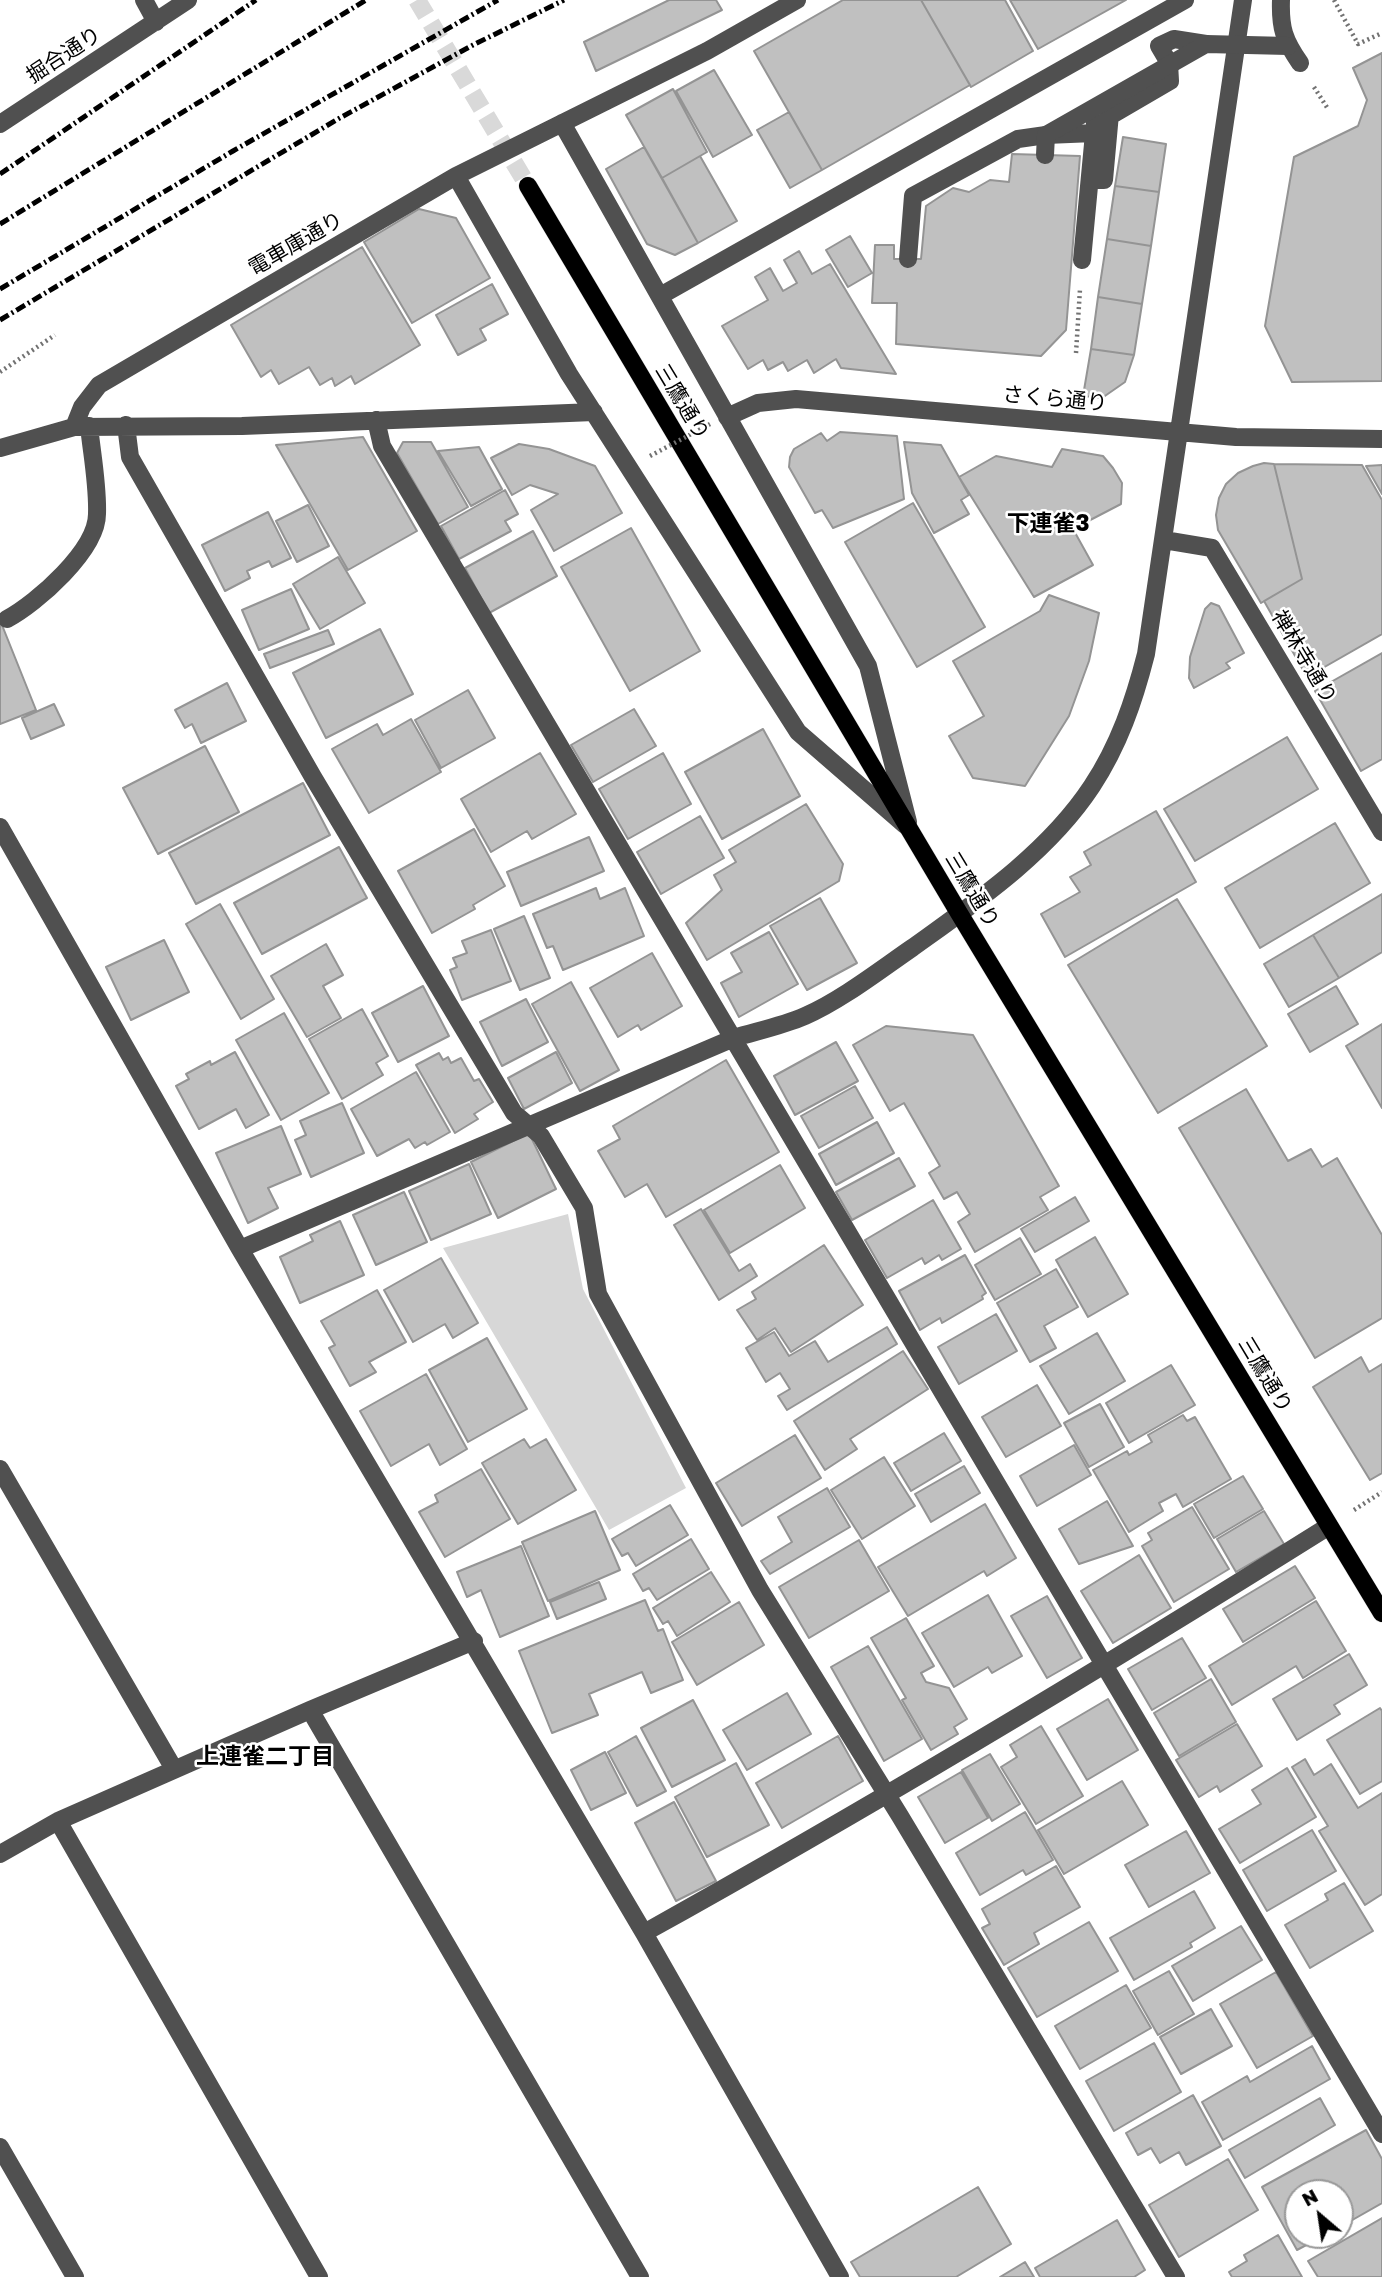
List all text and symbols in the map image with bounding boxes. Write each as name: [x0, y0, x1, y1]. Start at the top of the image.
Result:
street label: 掘合通り: [22, 22, 106, 88]
street label: 電車庫通り: [244, 207, 348, 281]
street label: 三鷹通り: [650, 360, 714, 444]
street label: さくら通り: [1002, 382, 1108, 416]
district label: 下連雀3: [1006, 510, 1090, 538]
street label: 禅林寺通り: [1266, 606, 1342, 708]
street label: 三鷹通り: [940, 848, 1004, 932]
street label: 三鷹通り: [1233, 1333, 1297, 1417]
district label: 上連雀二丁目: [196, 1743, 334, 1771]
north arrow: [1284, 2179, 1354, 2249]
text: N: [1298, 2183, 1321, 2211]

